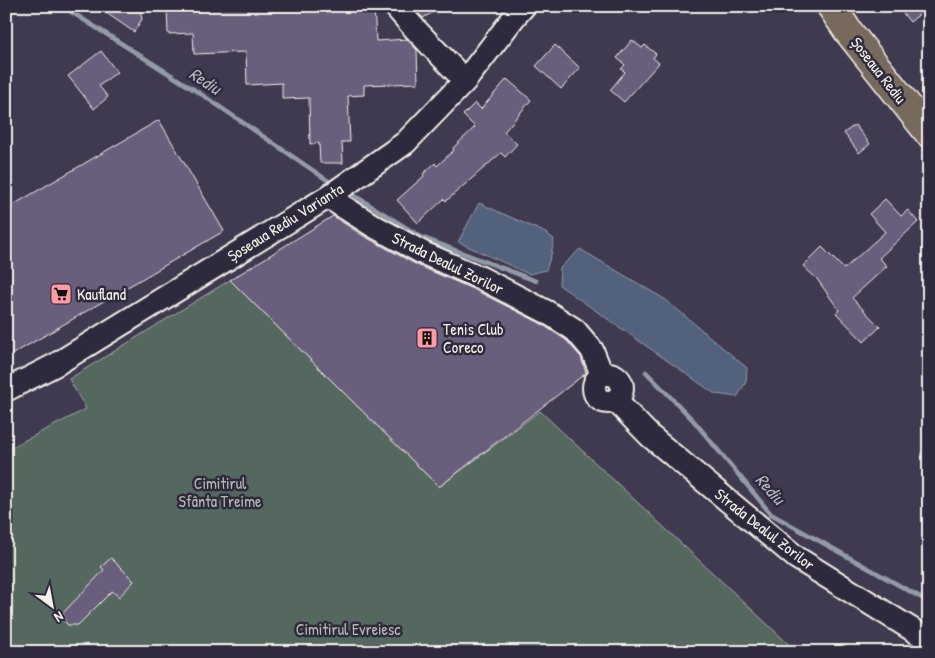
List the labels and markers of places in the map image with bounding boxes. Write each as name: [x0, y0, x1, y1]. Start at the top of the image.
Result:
supermarket icon: Kaufland: [49, 282, 73, 306]
place label: Kaufland: [77, 283, 126, 305]
place label: Tenis Club Coreco: [443, 318, 504, 358]
building icon: Tenis Club Coreco: [415, 326, 439, 350]

